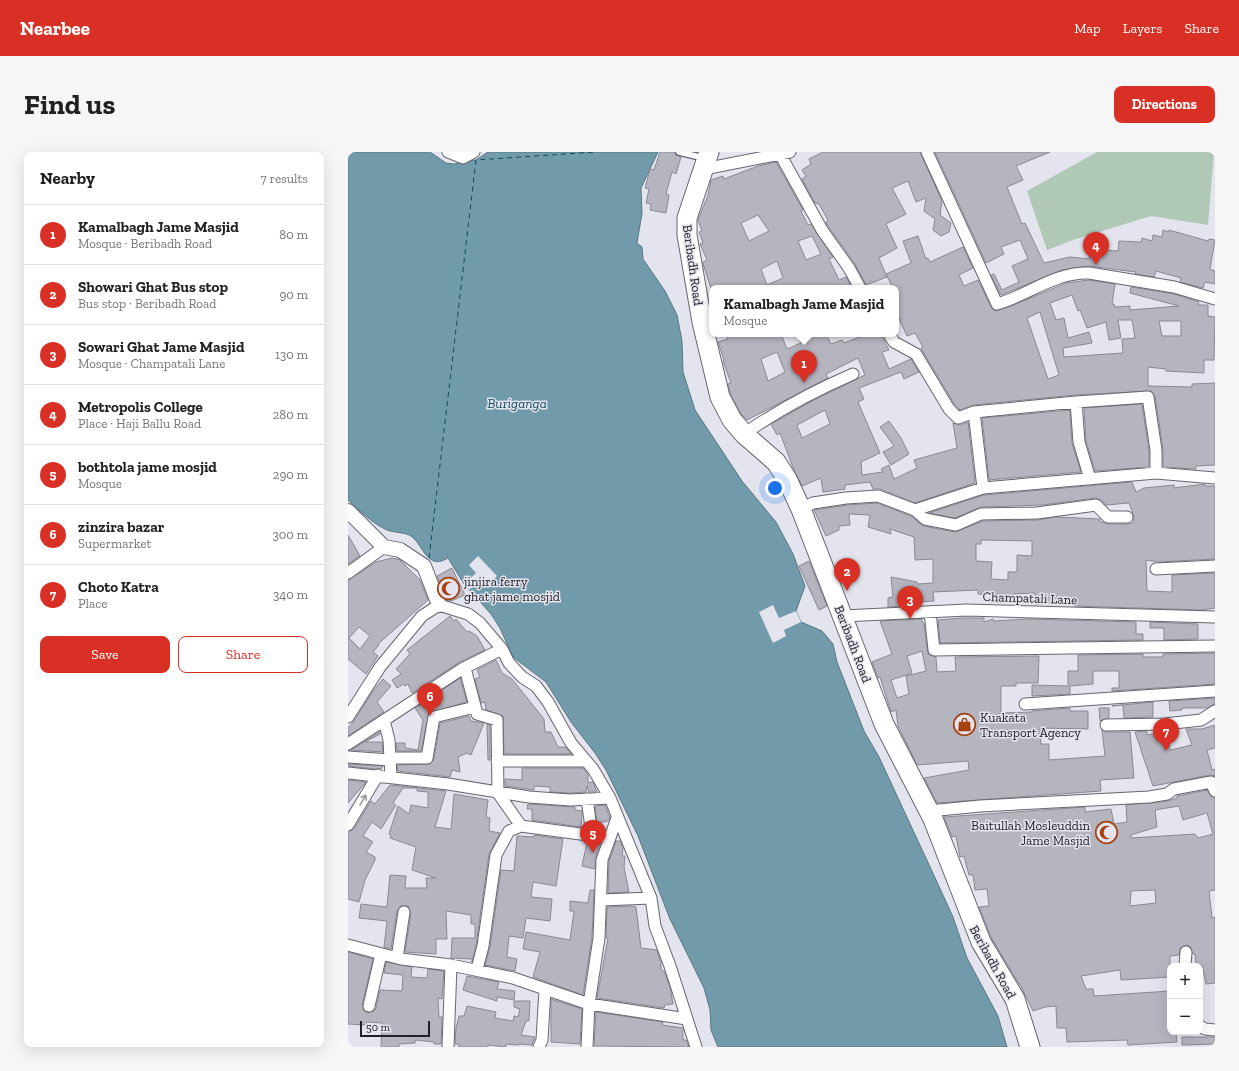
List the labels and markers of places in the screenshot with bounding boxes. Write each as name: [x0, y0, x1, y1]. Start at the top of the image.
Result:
pin: 4: [1083, 232, 1109, 265]
pin: 1: [791, 350, 817, 383]
pin: 2: [834, 558, 860, 591]
place label: jinjira ferry ghat jame mosjid: [463, 574, 560, 605]
mosque icon: jinjira ferry ghat jame mosjid: [436, 575, 462, 601]
pin: 3: [897, 586, 923, 619]
pin: 6: [417, 683, 443, 716]
place label: Kuakata Transport Agency: [980, 710, 1081, 740]
shop icon: Kuakata Transport Agency: [951, 711, 977, 737]
pin: 7: [1153, 718, 1179, 751]
place label: Baitullah Mosleuddin Jame Masjid: [971, 818, 1091, 849]
mosque icon: Baitullah Mosleuddin Jame Masjid: [1093, 819, 1119, 845]
pin: 5: [580, 820, 606, 853]

